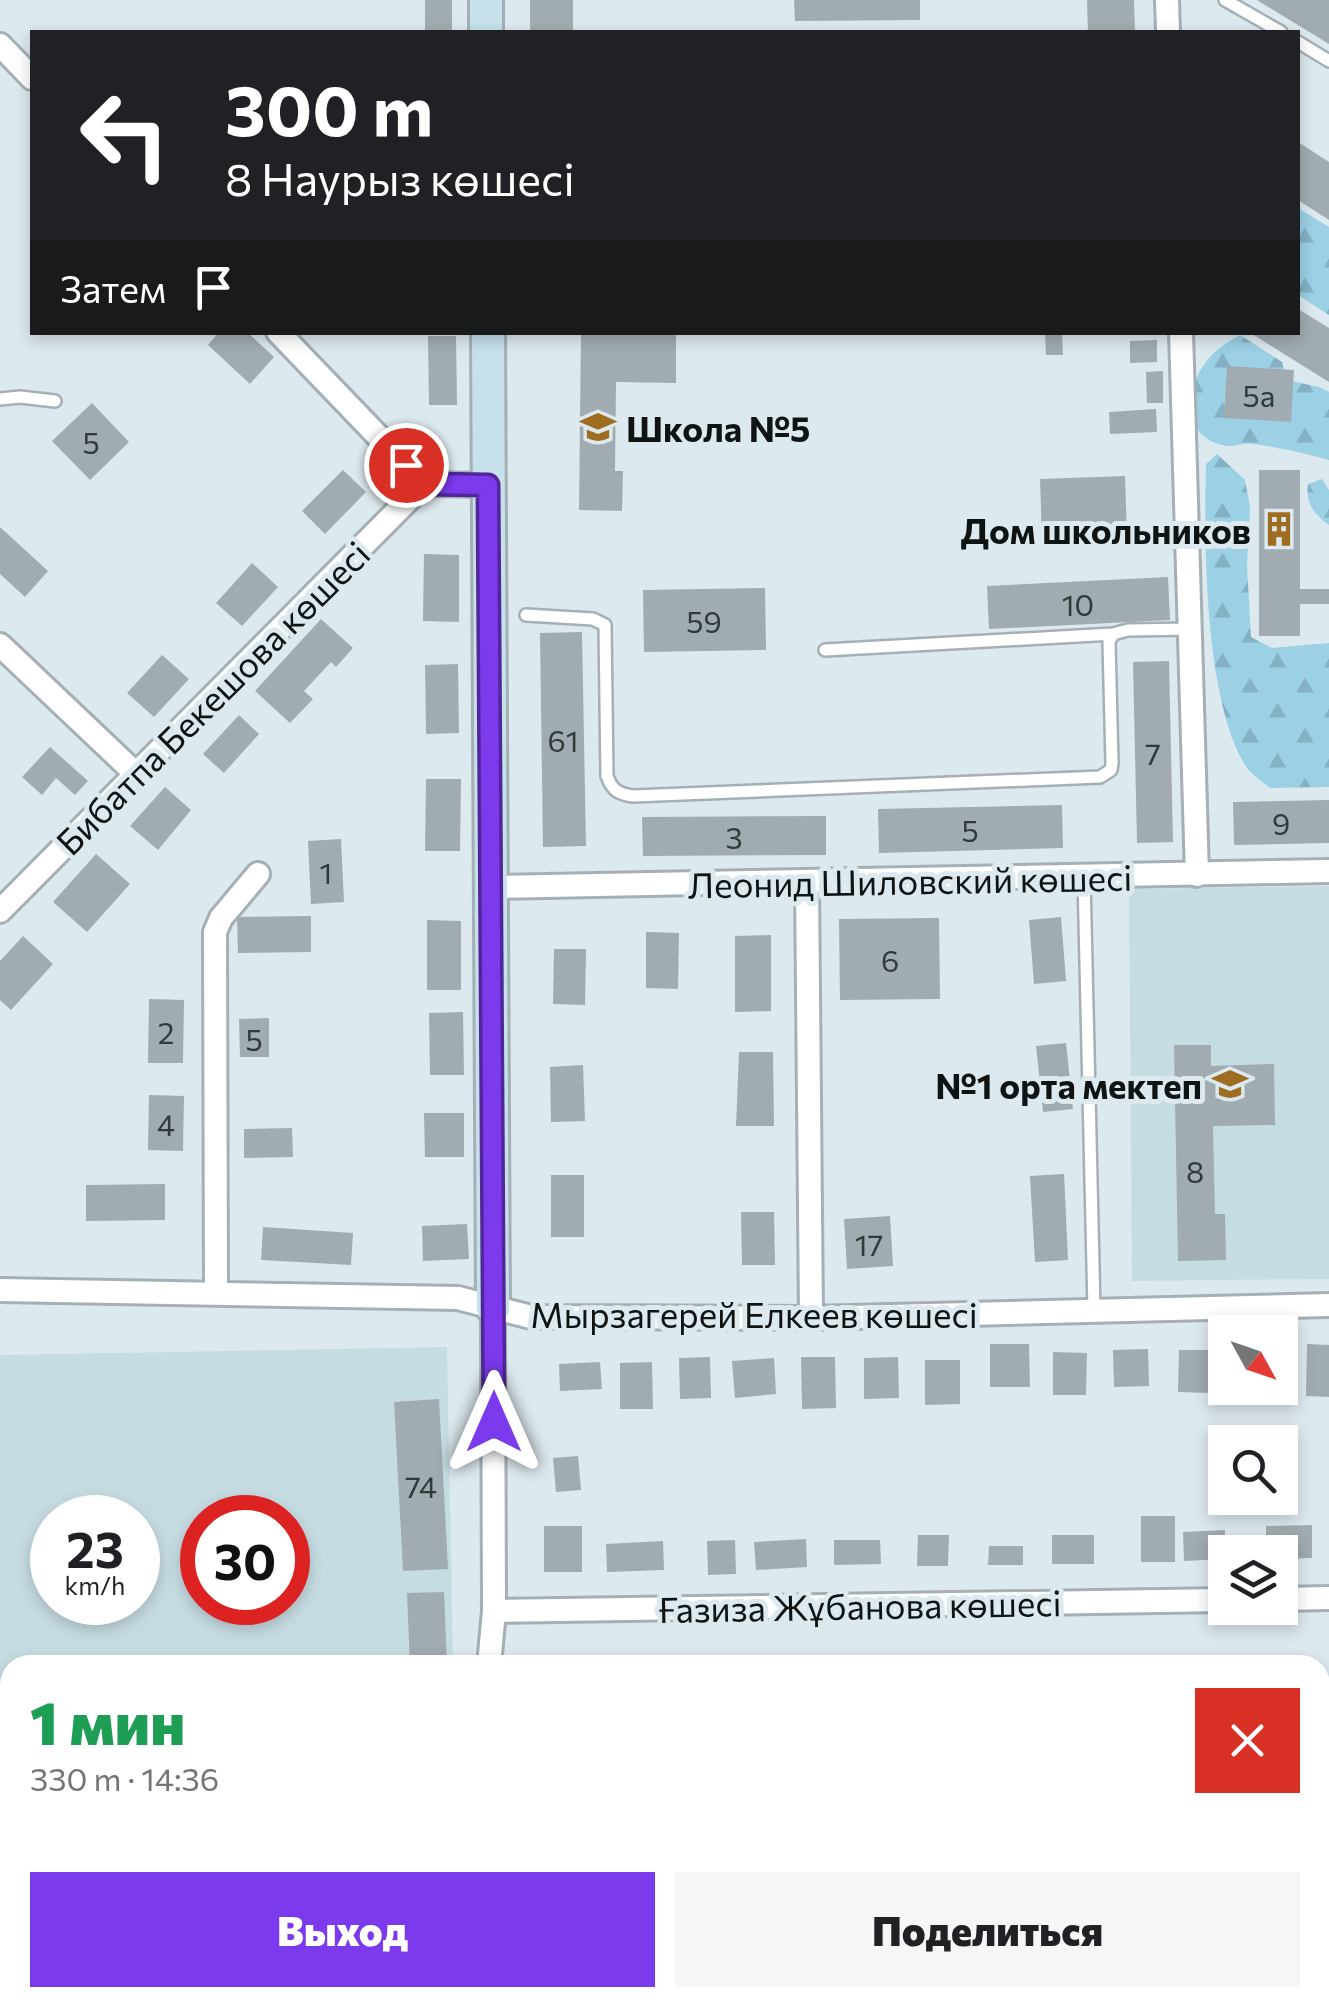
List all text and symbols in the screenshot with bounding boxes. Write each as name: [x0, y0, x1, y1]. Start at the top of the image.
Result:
text: 300 m: [225, 65, 433, 150]
icon: left: [60, 70, 190, 200]
text: 8 Наурыз көшесі: [225, 150, 575, 205]
icon: arrive: [186, 260, 241, 315]
text: Затем: [60, 264, 166, 311]
house number: 5а: [1243, 376, 1275, 413]
place label: Школа №5: [626, 406, 810, 449]
school or university icon: Школа №5: [579, 408, 617, 446]
house number: 5: [82, 423, 100, 460]
pin: [364, 423, 449, 508]
icon: arrive: [379, 438, 434, 493]
place label: Дом школьников: [961, 508, 1251, 551]
building icon: Дом школьников: [1260, 510, 1298, 548]
street label: Бибатпа Бекешова көшесі: [46, 531, 378, 863]
house number: 10: [1062, 585, 1094, 622]
house number: 59: [686, 602, 722, 639]
house number: 61: [547, 721, 579, 758]
house number: 7: [1145, 734, 1161, 771]
house number: 9: [1272, 804, 1290, 841]
house number: 5: [961, 811, 979, 848]
house number: 3: [725, 818, 743, 855]
house number: 1: [320, 853, 332, 890]
street label: Леонид Шиловский көшесі: [687, 855, 1133, 905]
house number: 6: [881, 941, 899, 978]
house number: 2: [158, 1013, 174, 1050]
house number: 5: [245, 1020, 263, 1057]
place label: №1 орта мектеп: [935, 1063, 1202, 1106]
school or university icon: №1 орта мектеп: [1211, 1065, 1249, 1103]
house number: 4: [157, 1105, 175, 1142]
house number: 8: [1186, 1152, 1204, 1189]
house number: 17: [855, 1225, 883, 1262]
street label: Мырзагерей Елкеев көшесі: [530, 1292, 978, 1335]
north arrow: [1208, 1315, 1298, 1405]
map controls: [1208, 1315, 1298, 1625]
position arrow: [442, 1370, 546, 1474]
button: search: [1208, 1425, 1298, 1515]
house number: 74: [405, 1467, 437, 1504]
speed limit sign: 30: [180, 1495, 310, 1625]
text: 23: [66, 1517, 124, 1578]
button: layers: [1208, 1535, 1298, 1625]
text: km/h: [65, 1570, 125, 1600]
street label: Ғазиза Жұбанова көшесі: [658, 1580, 1062, 1630]
text: 1 мин: [30, 1684, 185, 1757]
button: close: [1195, 1688, 1300, 1793]
text: 330 m · 14:36: [30, 1758, 219, 1798]
button: Выход: [30, 1872, 655, 1987]
button: Поделиться: [675, 1872, 1300, 1987]

